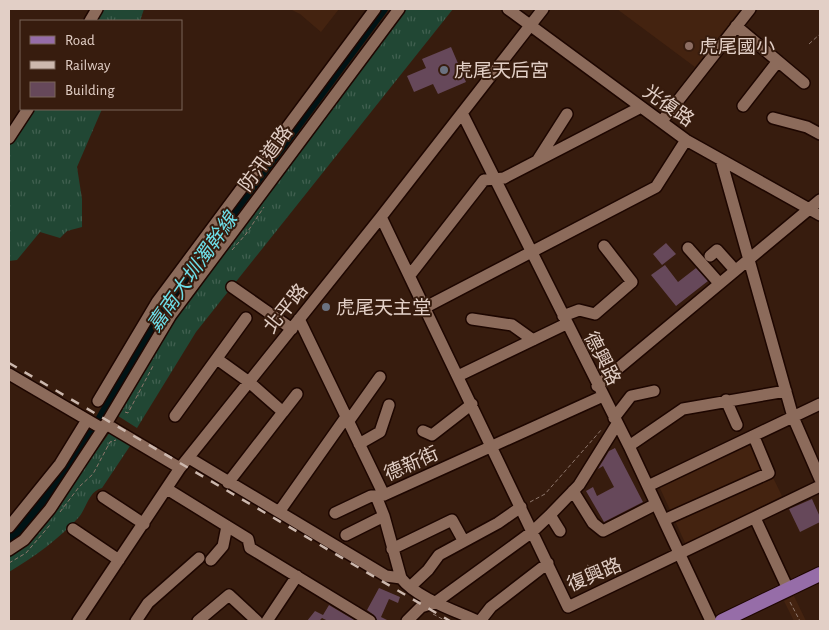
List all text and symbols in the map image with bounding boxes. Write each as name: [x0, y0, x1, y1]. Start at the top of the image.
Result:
legend: [20, 20, 182, 110]
text: Road: [65, 33, 95, 48]
place label: 虎尾國小: [699, 36, 775, 57]
marker: 虎尾國小: [683, 40, 695, 52]
text: Railway: [65, 58, 111, 73]
place label: 虎尾天后宮: [454, 60, 549, 81]
marker: 虎尾天后宮: [438, 64, 450, 76]
street label: 光復路: [639, 81, 698, 130]
text: Building: [65, 83, 115, 98]
street label: 防汛道路: [235, 122, 296, 195]
water label: 嘉南大圳濁幹線: [143, 207, 242, 336]
street label: 北平路: [260, 280, 311, 337]
place label: 虎尾天主堂: [336, 298, 431, 318]
marker: 虎尾天主堂: [320, 301, 332, 313]
street label: 德興路: [580, 329, 624, 388]
street label: 德新街: [381, 442, 442, 485]
street label: 復興路: [564, 555, 625, 595]

